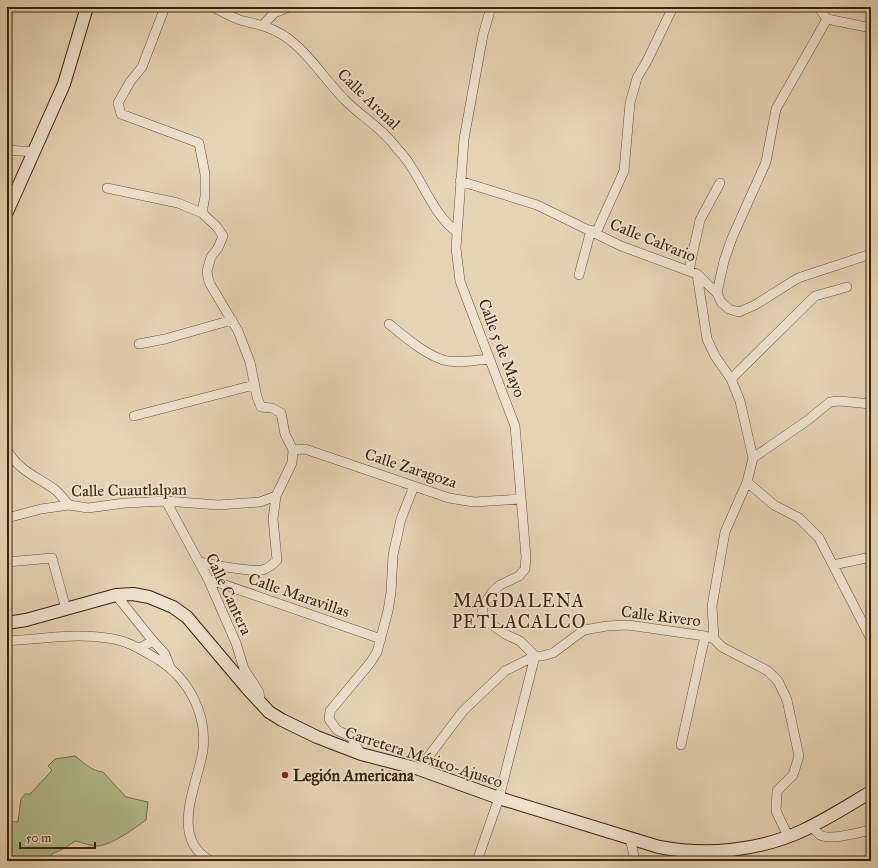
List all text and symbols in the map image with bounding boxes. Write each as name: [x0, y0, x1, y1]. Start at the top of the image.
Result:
street label: Calle Arenal: [334, 65, 405, 134]
street label: Calle Calvario: [607, 214, 699, 266]
street label: Calle 5 de Mayo: [474, 296, 530, 400]
street label: Calle Zaragoza: [362, 444, 460, 493]
street label: Calle Cuautlalpan: [71, 479, 187, 501]
street label: Calle Cantera: [202, 550, 256, 638]
street label: Calle Maravillas: [246, 569, 352, 621]
district label: MAGDALENA PETLACALCO: [452, 590, 586, 633]
street label: Calle Rivero: [620, 602, 702, 630]
street label: Carretera México-Ajusco: [343, 723, 505, 791]
place label: Legión Americana: [293, 766, 415, 786]
marker: Legión Americana: [280, 770, 290, 780]
scale bar: [20, 824, 95, 850]
text: 50 m: [26, 831, 51, 845]

